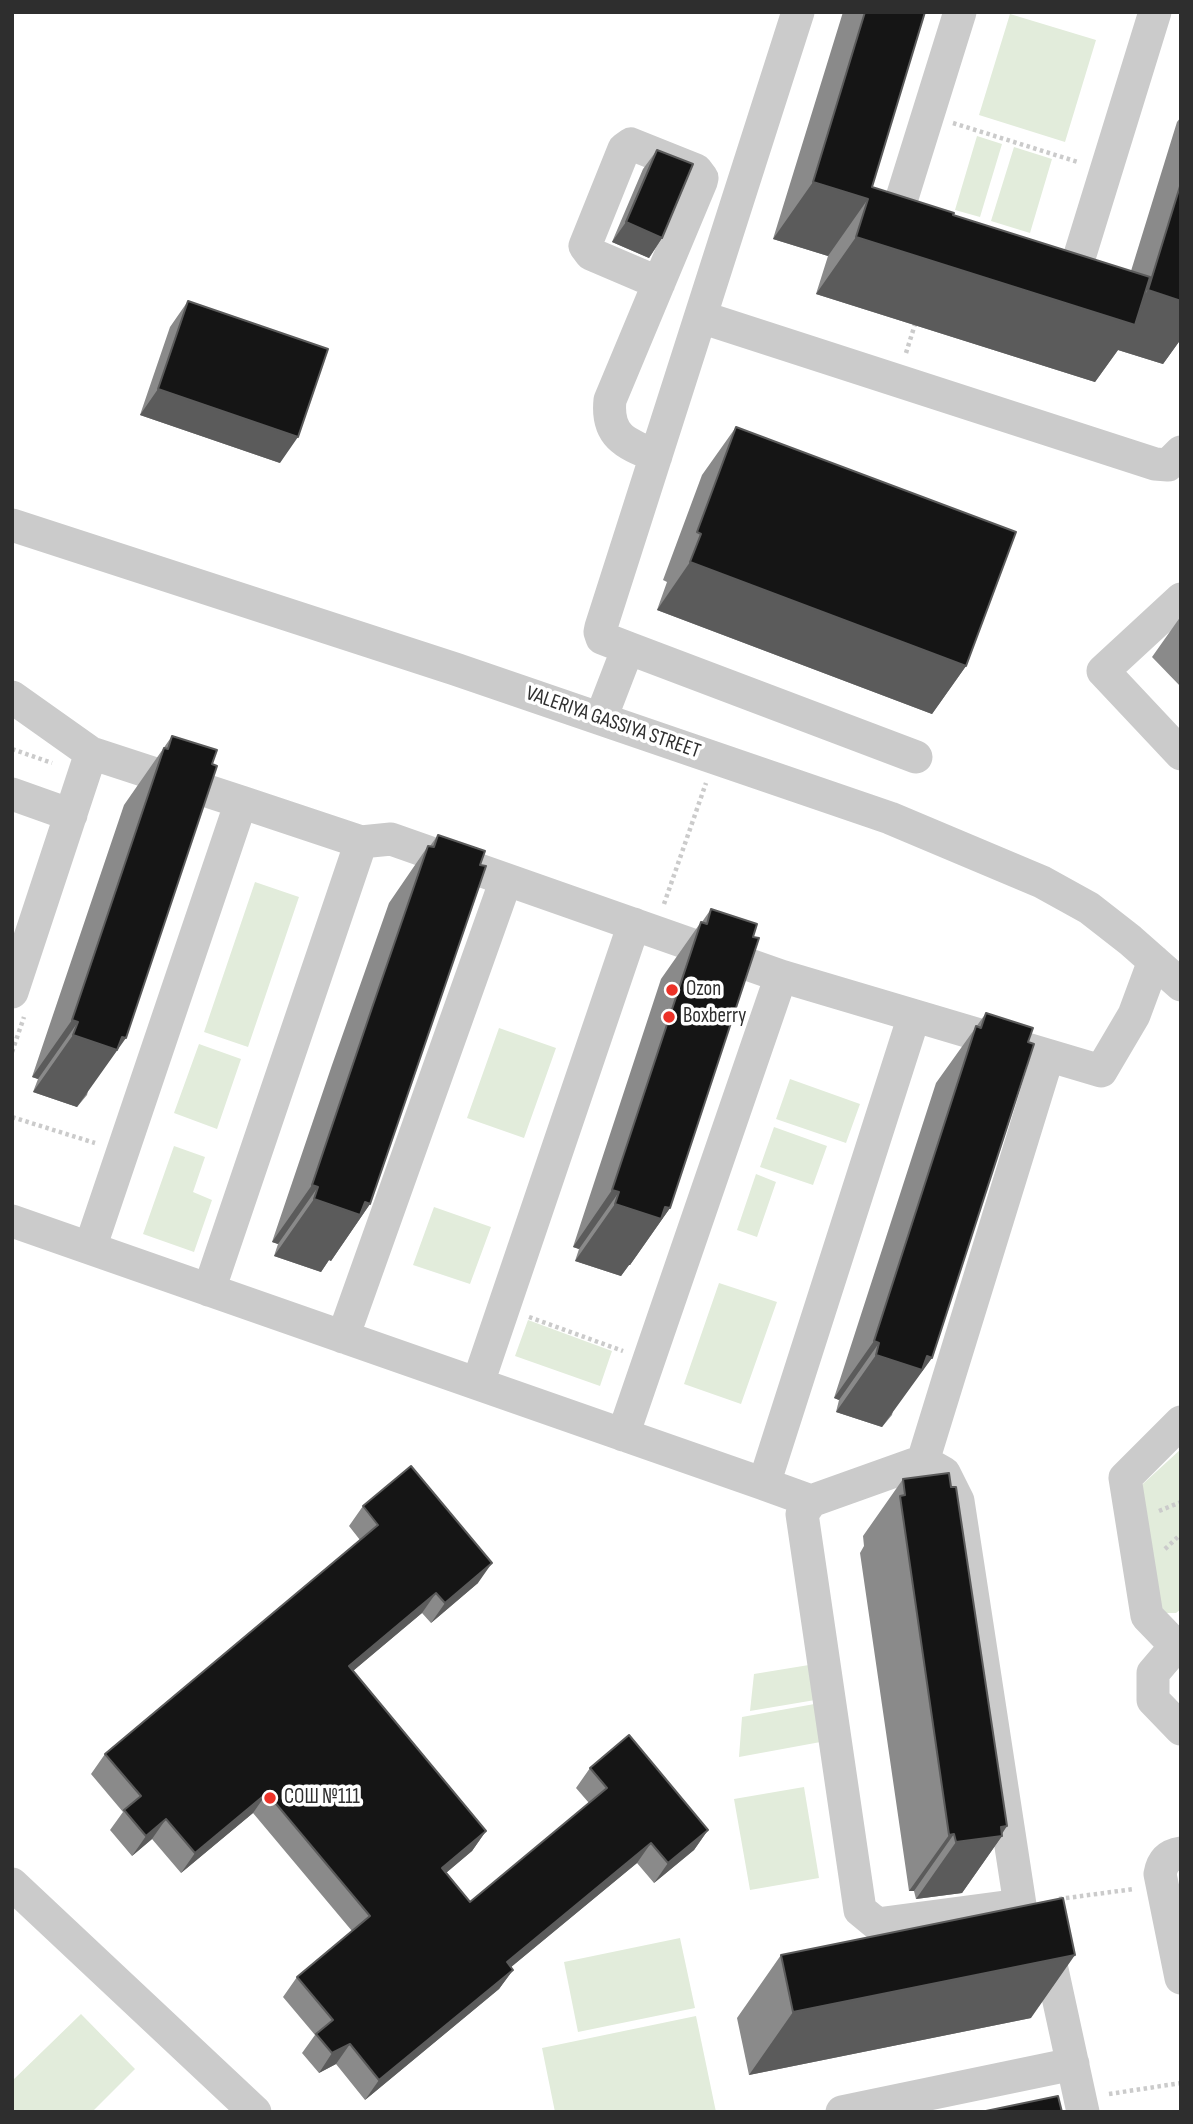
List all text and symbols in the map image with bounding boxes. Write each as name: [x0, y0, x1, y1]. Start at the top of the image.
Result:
street label: VALERIYA GASSIYA STREET: [522, 681, 704, 765]
place label: Ozon: [686, 977, 721, 1003]
marker: Ozon: [664, 982, 680, 998]
place label: Boxberry: [683, 1004, 746, 1030]
marker: Boxberry: [661, 1009, 677, 1025]
place label: СОШ №111: [284, 1785, 360, 1811]
marker: СОШ №111: [262, 1790, 278, 1806]

